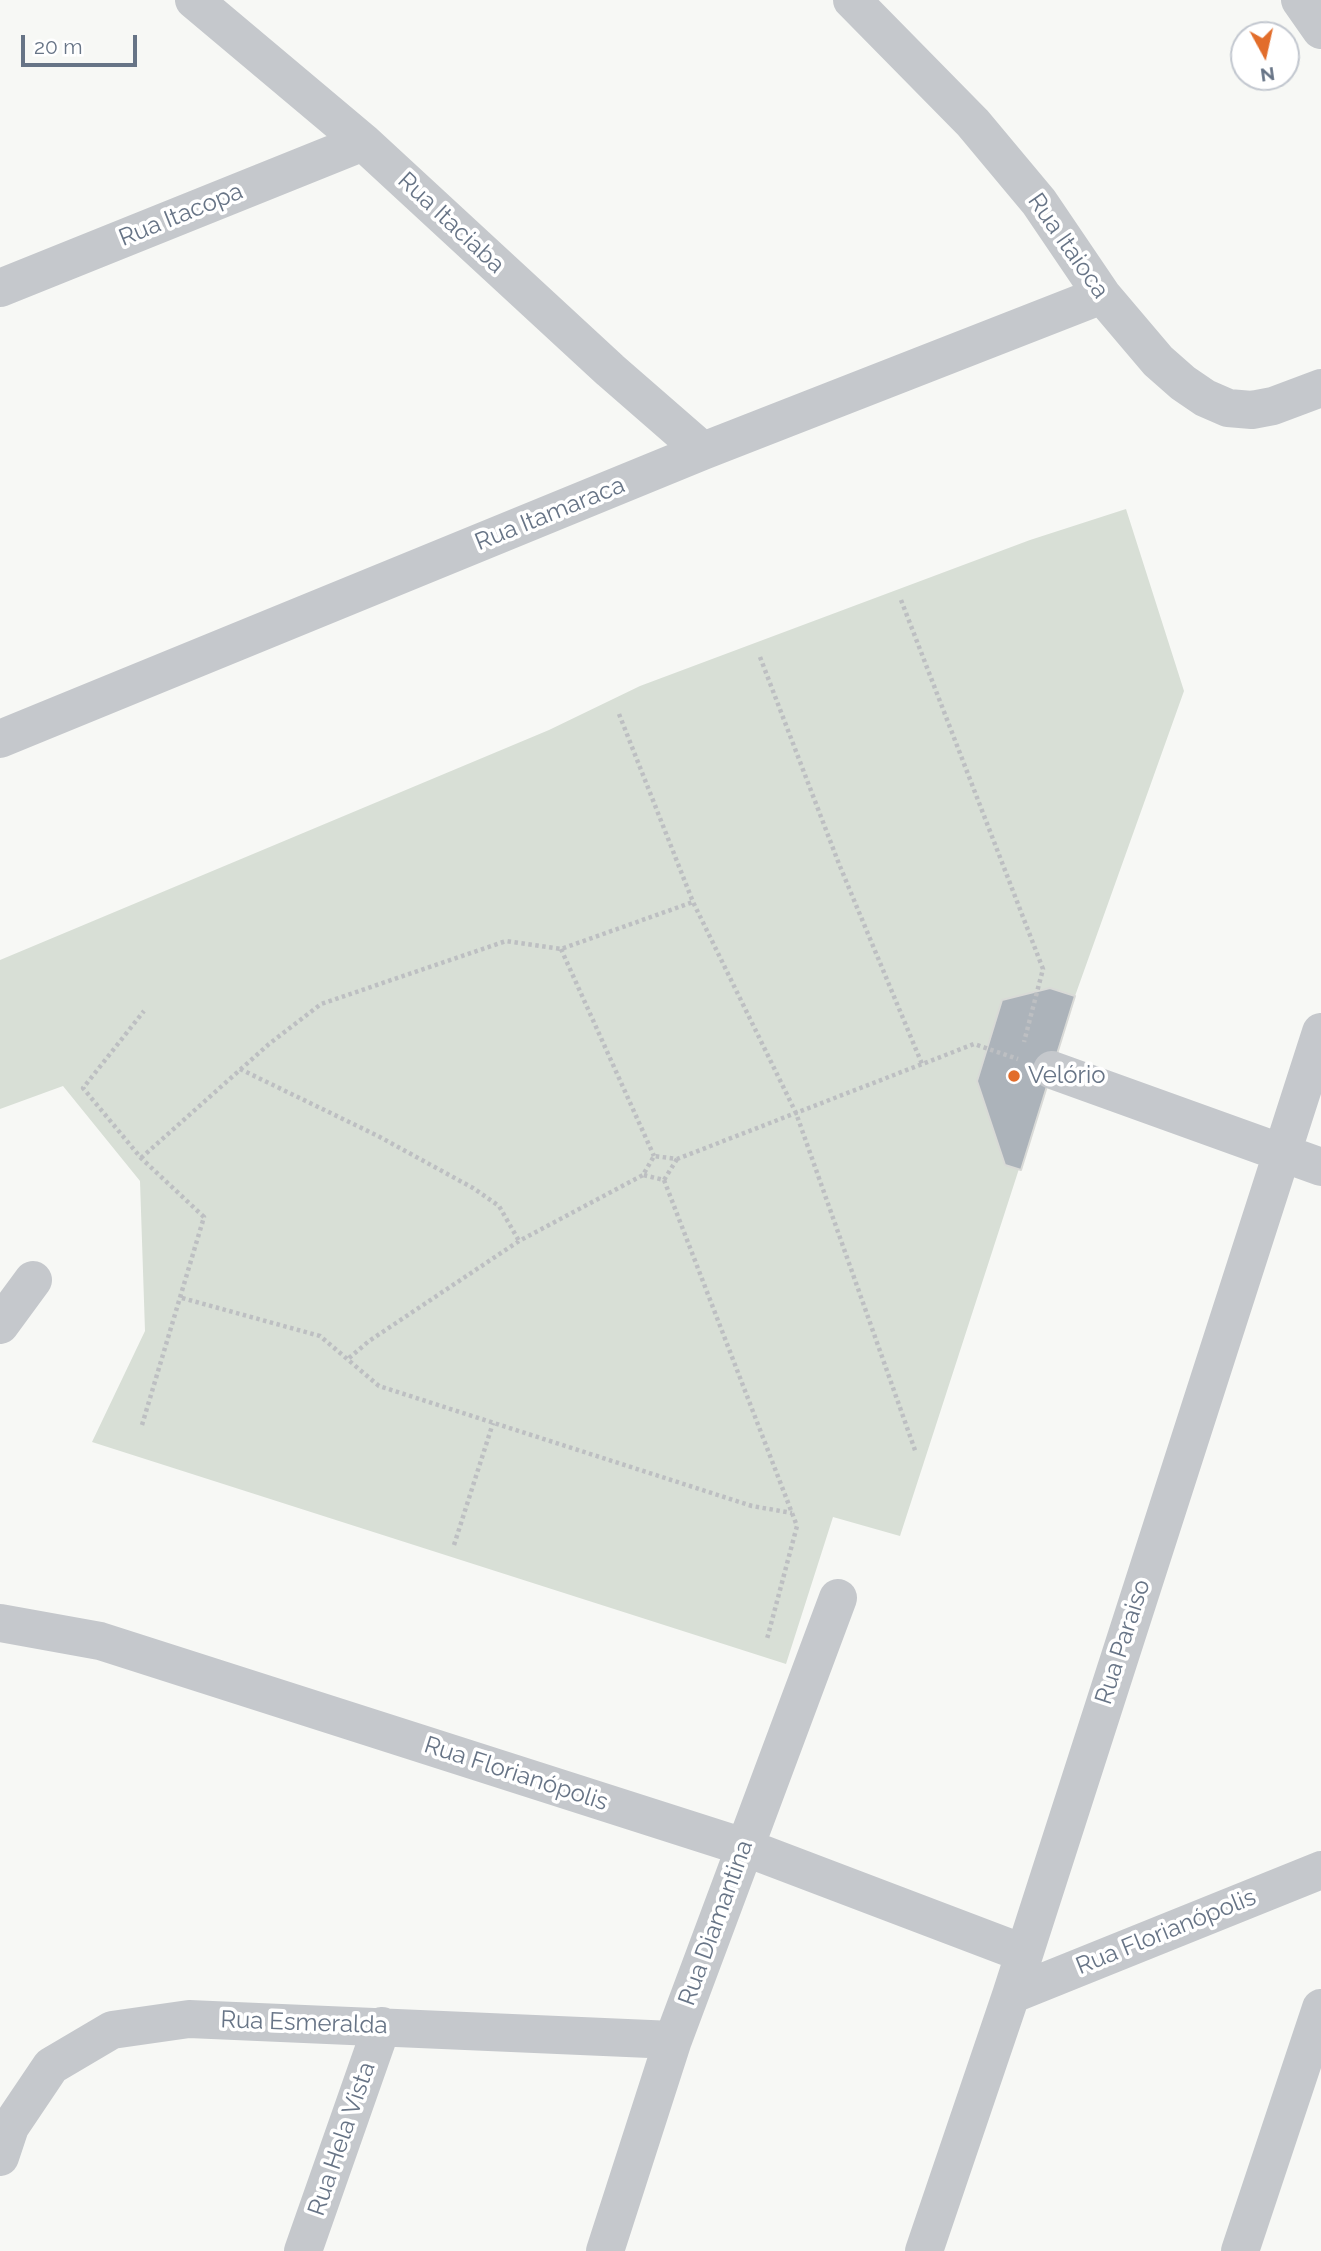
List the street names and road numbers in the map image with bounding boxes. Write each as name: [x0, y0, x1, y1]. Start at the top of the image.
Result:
street label: Rua Itaciaba: [392, 166, 510, 280]
street label: Rua Itacopa: [115, 177, 247, 253]
street label: Rua Itaioca: [1021, 188, 1115, 304]
street label: Rua Itamaraca: [471, 471, 629, 557]
street label: Rua Paraiso: [1089, 1576, 1157, 1708]
street label: Rua Florianópolis: [421, 1731, 611, 1817]
street label: Rua Diamantina: [673, 1836, 759, 2010]
street label: Rua Florianópolis: [1072, 1883, 1260, 1981]
street label: Rua Esmeralda: [220, 2006, 388, 2040]
street label: Rua Hela Vista: [302, 2058, 382, 2220]

